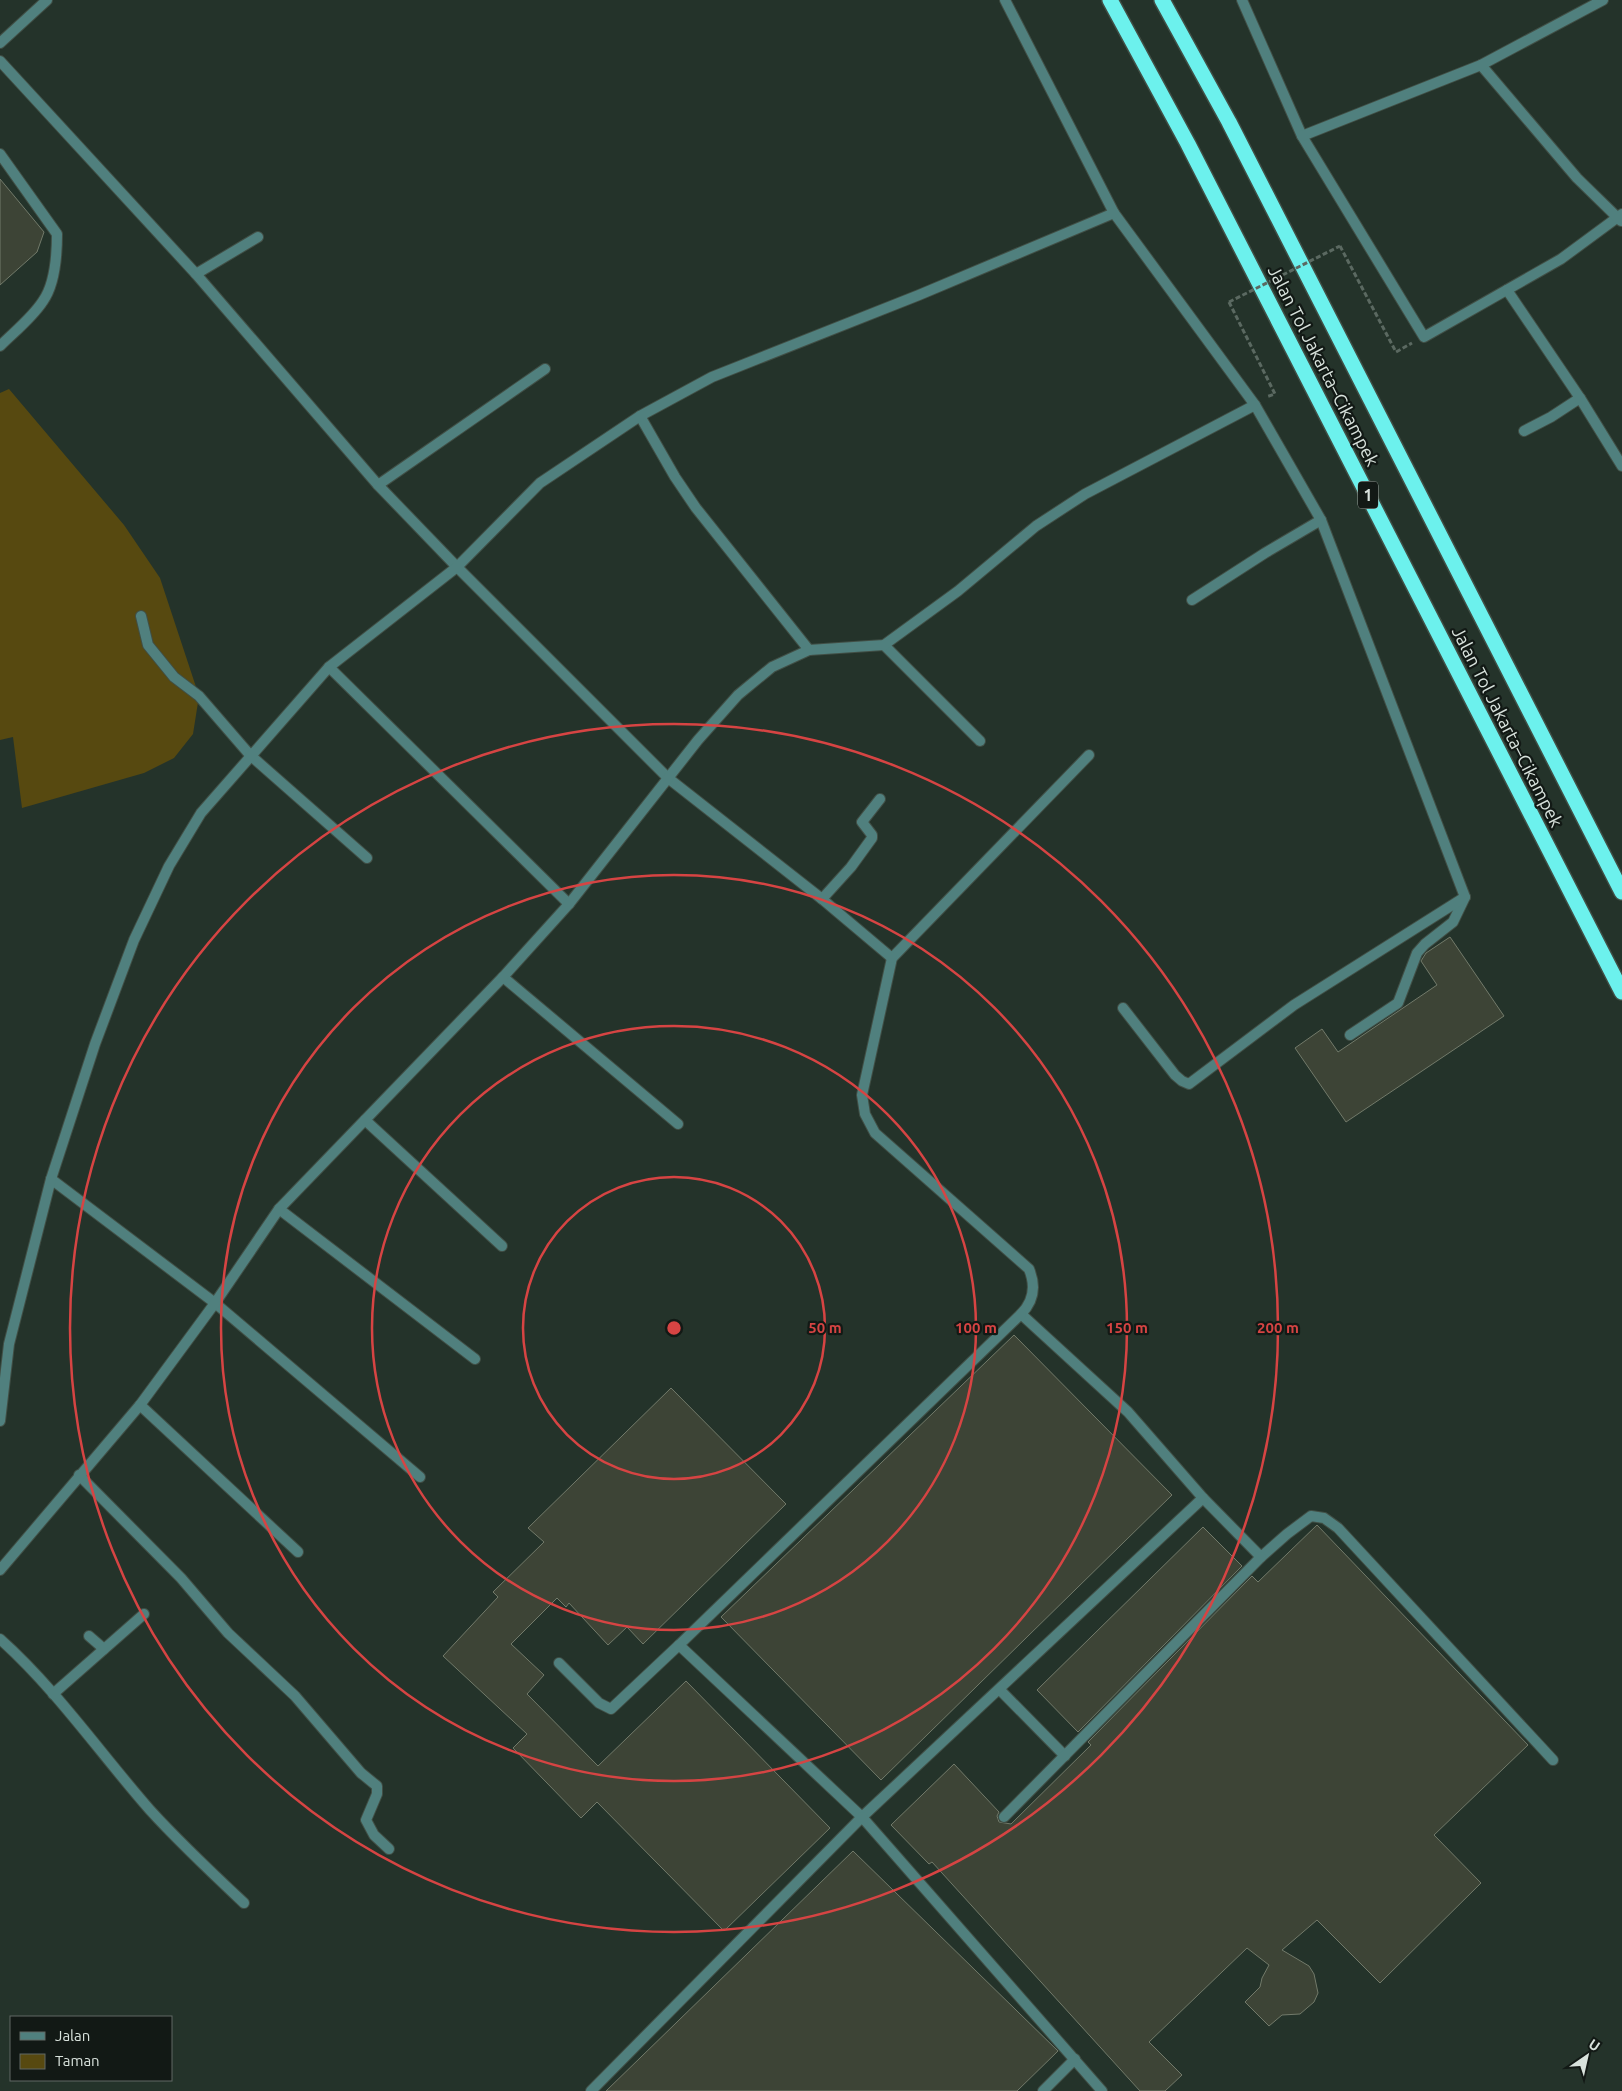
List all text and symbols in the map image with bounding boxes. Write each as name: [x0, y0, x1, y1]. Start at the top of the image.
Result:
street label: Jalan Tol Jakarta–Cikampek: [1265, 262, 1383, 469]
road number: 1: [1358, 482, 1378, 508]
street label: Jalan Tol Jakarta–Cikampek: [1449, 623, 1567, 830]
centre of rings: [665, 1319, 683, 1337]
text: 50 m: [808, 1319, 842, 1336]
text: 100 m: [955, 1319, 997, 1336]
text: 150 m: [1106, 1319, 1148, 1336]
text: 200 m: [1257, 1319, 1299, 1336]
legend: [10, 2016, 172, 2081]
text: Jalan: [55, 2027, 90, 2044]
north arrow: [1562, 2031, 1612, 2081]
text: U: [1586, 2036, 1603, 2055]
text: Taman: [55, 2052, 100, 2069]

